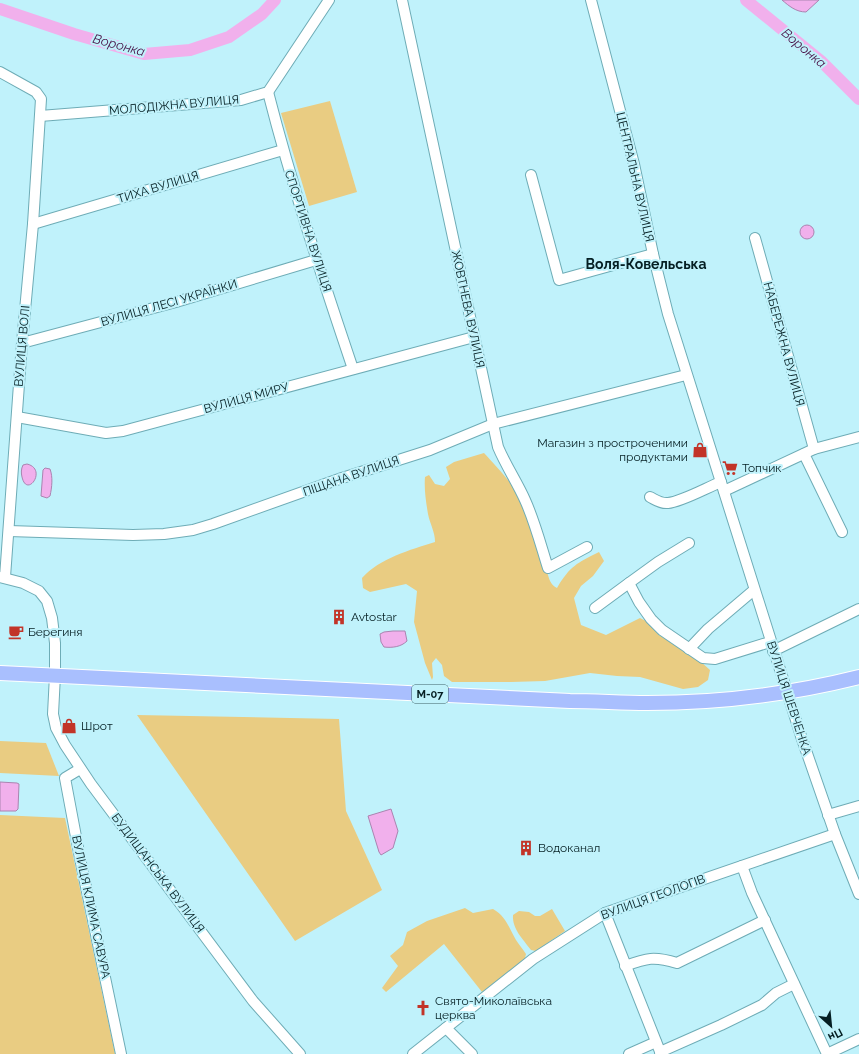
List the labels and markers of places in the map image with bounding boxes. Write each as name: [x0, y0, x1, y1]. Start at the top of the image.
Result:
place label: Магазин з простроченими продуктами: [537, 436, 688, 464]
shop icon: Магазин з простроченими продуктами: [691, 441, 709, 459]
supermarket icon: Топчик: [721, 459, 739, 477]
place label: Топчик: [742, 461, 782, 475]
building icon: Avtostar: [330, 608, 348, 626]
place label: Avtostar: [351, 610, 398, 624]
cafe icon: Берегиня: [7, 623, 25, 641]
place label: Берегиня: [28, 625, 83, 639]
shop icon: Шрот: [60, 717, 78, 735]
place label: Шрот: [81, 719, 113, 733]
building icon: Водоканал: [517, 839, 535, 857]
place label: Водоканал: [538, 841, 600, 855]
place label: Свято-Миколаївська церква: [435, 994, 552, 1022]
church icon: Свято-Миколаївська церква: [414, 999, 432, 1017]

